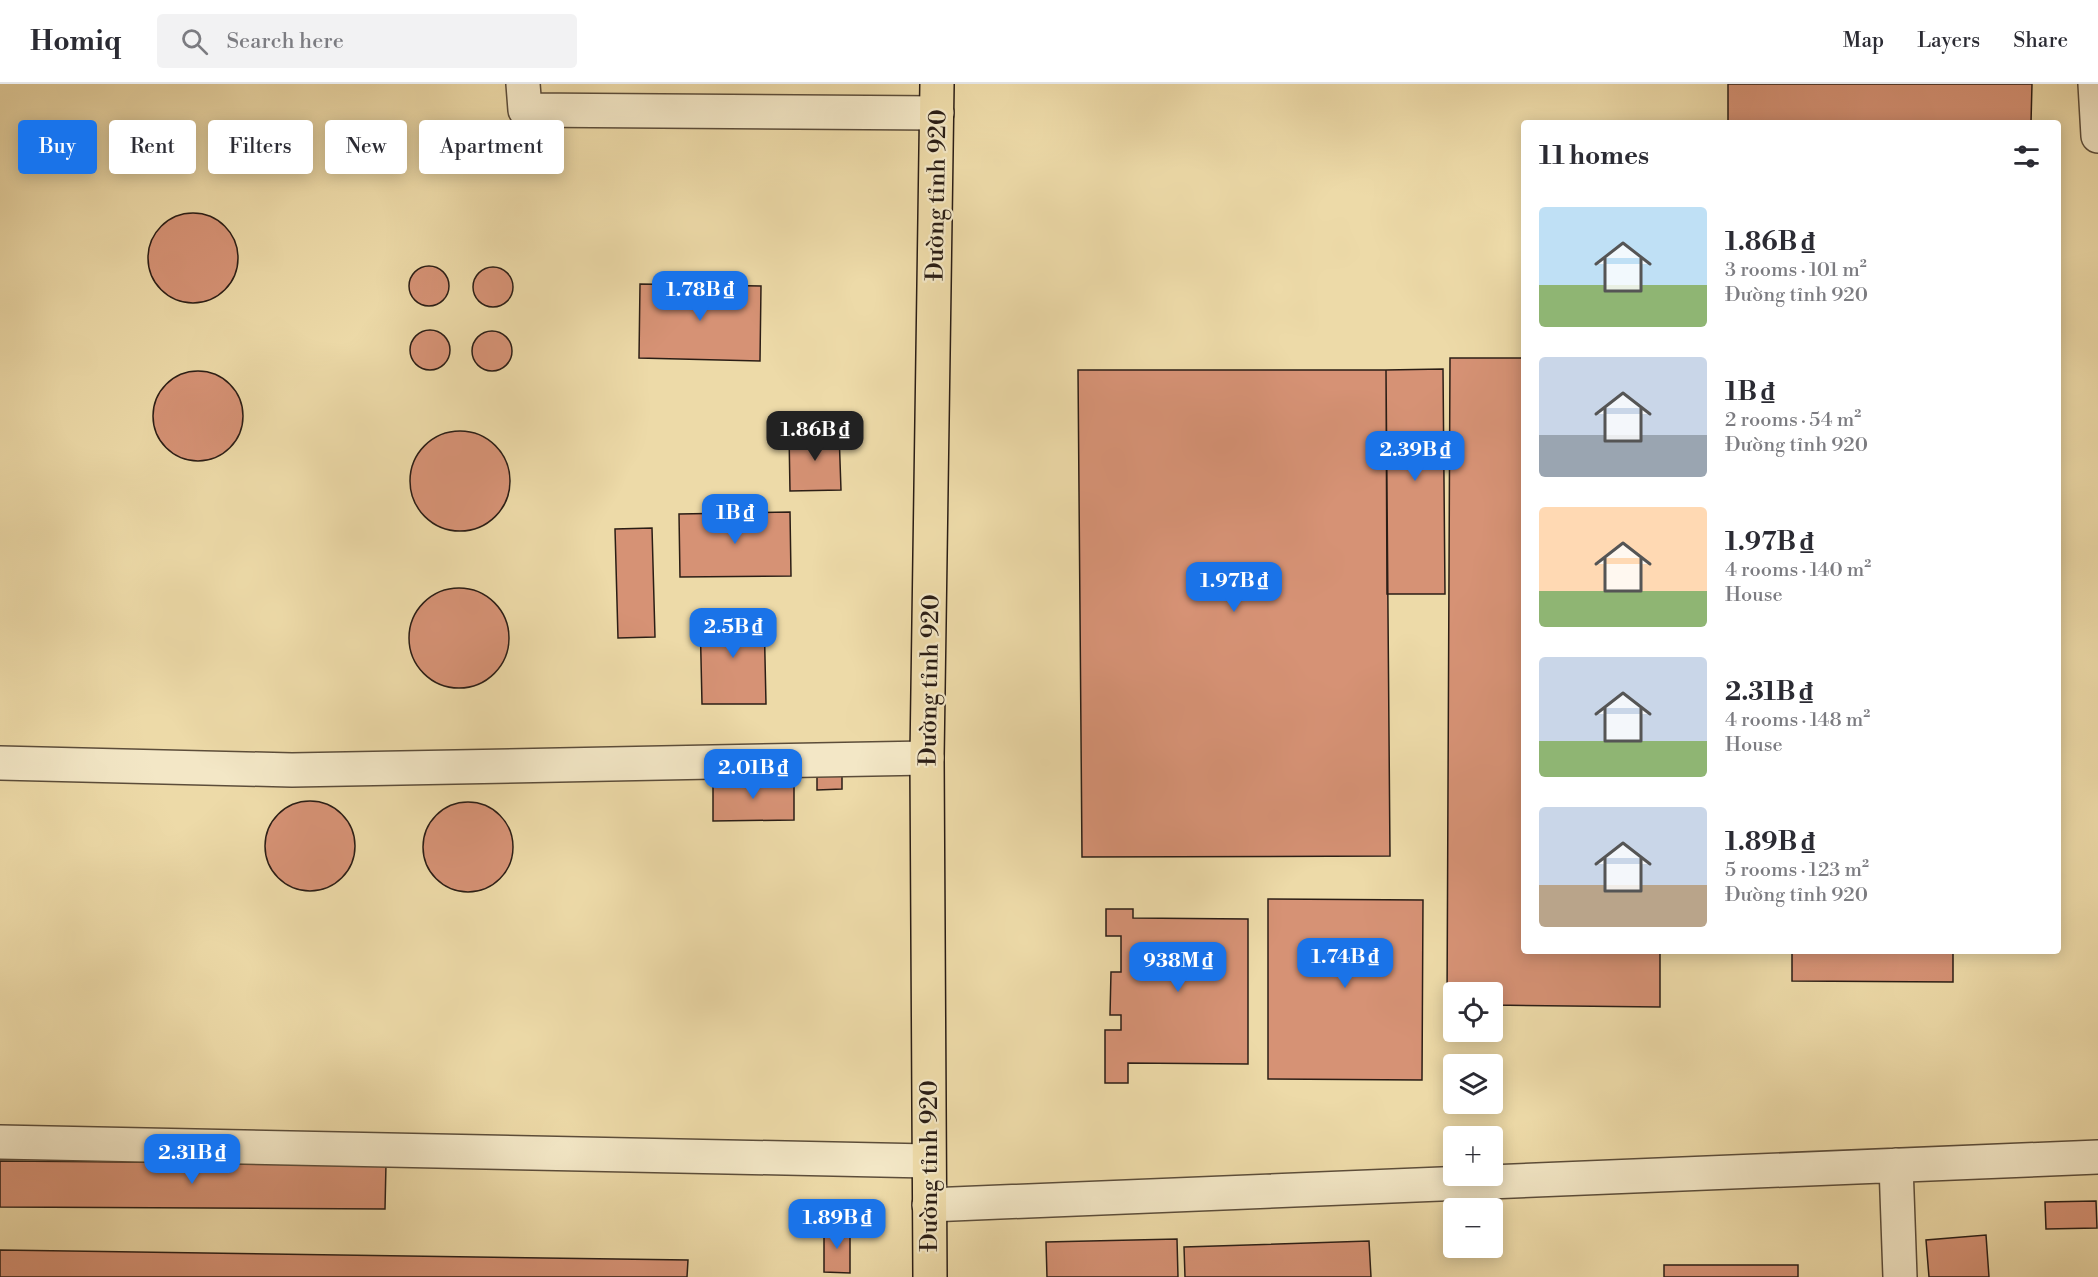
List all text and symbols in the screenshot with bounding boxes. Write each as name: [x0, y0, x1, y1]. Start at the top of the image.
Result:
search box: [157, 14, 577, 68]
text: Homiq: [30, 24, 121, 59]
icon: search: [178, 25, 211, 58]
text: Search here: [226, 28, 344, 55]
text: Map: [1843, 28, 1884, 54]
text: Layers: [1917, 28, 1980, 54]
text: Share: [2013, 28, 2068, 54]
street label: Đường tỉnh 920: [921, 109, 953, 281]
chip: Buy: [18, 120, 97, 174]
chip: Rent: [109, 120, 196, 174]
chip: Filters: [208, 120, 313, 174]
chip: New: [325, 120, 407, 174]
chip: Apartment: [419, 120, 564, 174]
text: 11 homes: [1539, 140, 1649, 172]
icon: filters: [2010, 140, 2043, 173]
text: 1.86B ₫: [1725, 226, 1815, 258]
icon: home: [1587, 231, 1659, 303]
text: 3 rooms · 101 m²: [1725, 258, 1867, 283]
pin: 1.78B ₫: [645, 271, 755, 322]
text: 1.78B ₫: [666, 278, 734, 303]
text: Đường tỉnh 920: [1725, 283, 1868, 308]
text: 1B ₫: [1725, 376, 1775, 408]
icon: home: [1587, 381, 1659, 453]
text: 2 rooms · 54 m²: [1725, 408, 1861, 433]
pin: 1.86B ₫: [760, 411, 870, 462]
text: 1.86B ₫: [780, 418, 850, 443]
pin: 2.39B ₫: [1360, 431, 1470, 482]
text: Đường tỉnh 920: [1725, 433, 1868, 458]
text: 2.39B ₫: [1379, 438, 1451, 463]
pin: 1B ₫: [699, 494, 771, 545]
text: 1B ₫: [716, 501, 754, 526]
text: 1.97B ₫: [1725, 526, 1814, 558]
icon: home: [1587, 531, 1659, 603]
text: 4 rooms · 140 m²: [1725, 558, 1871, 583]
pin: 1.97B ₫: [1179, 562, 1289, 613]
text: 1.97B ₫: [1200, 569, 1268, 594]
text: House: [1725, 583, 1783, 608]
street label: Đường tỉnh 920: [914, 594, 946, 766]
pin: 2.5B ₫: [684, 608, 782, 659]
text: 2.5B ₫: [704, 615, 762, 640]
text: 2.31B ₫: [1725, 676, 1813, 708]
icon: home: [1587, 681, 1659, 753]
text: 4 rooms · 148 m²: [1725, 708, 1870, 733]
text: House: [1725, 733, 1783, 758]
pin: 2.01B ₫: [698, 749, 808, 800]
text: 2.01B ₫: [718, 756, 788, 781]
text: 1.89B ₫: [1725, 826, 1815, 858]
icon: home: [1587, 831, 1659, 903]
text: 5 rooms · 123 m²: [1725, 858, 1869, 883]
text: Đường tỉnh 920: [1725, 883, 1868, 908]
pin: 1.74B ₫: [1290, 938, 1400, 989]
pin: 938M ₫: [1129, 942, 1227, 993]
text: 1.74B ₫: [1311, 945, 1379, 970]
text: 938M ₫: [1143, 949, 1213, 974]
map controls: [1443, 982, 1503, 1258]
button: locate: [1443, 982, 1503, 1042]
button: layers: [1443, 1054, 1503, 1114]
street label: Đường tỉnh 920: [915, 1080, 945, 1252]
button: +: [1443, 1126, 1503, 1186]
pin: 2.31B ₫: [137, 1134, 247, 1185]
text: 2.31B ₫: [158, 1141, 226, 1166]
button: −: [1443, 1198, 1503, 1258]
pin: 1.89B ₫: [782, 1199, 892, 1250]
text: 1.89B ₫: [802, 1206, 872, 1231]

